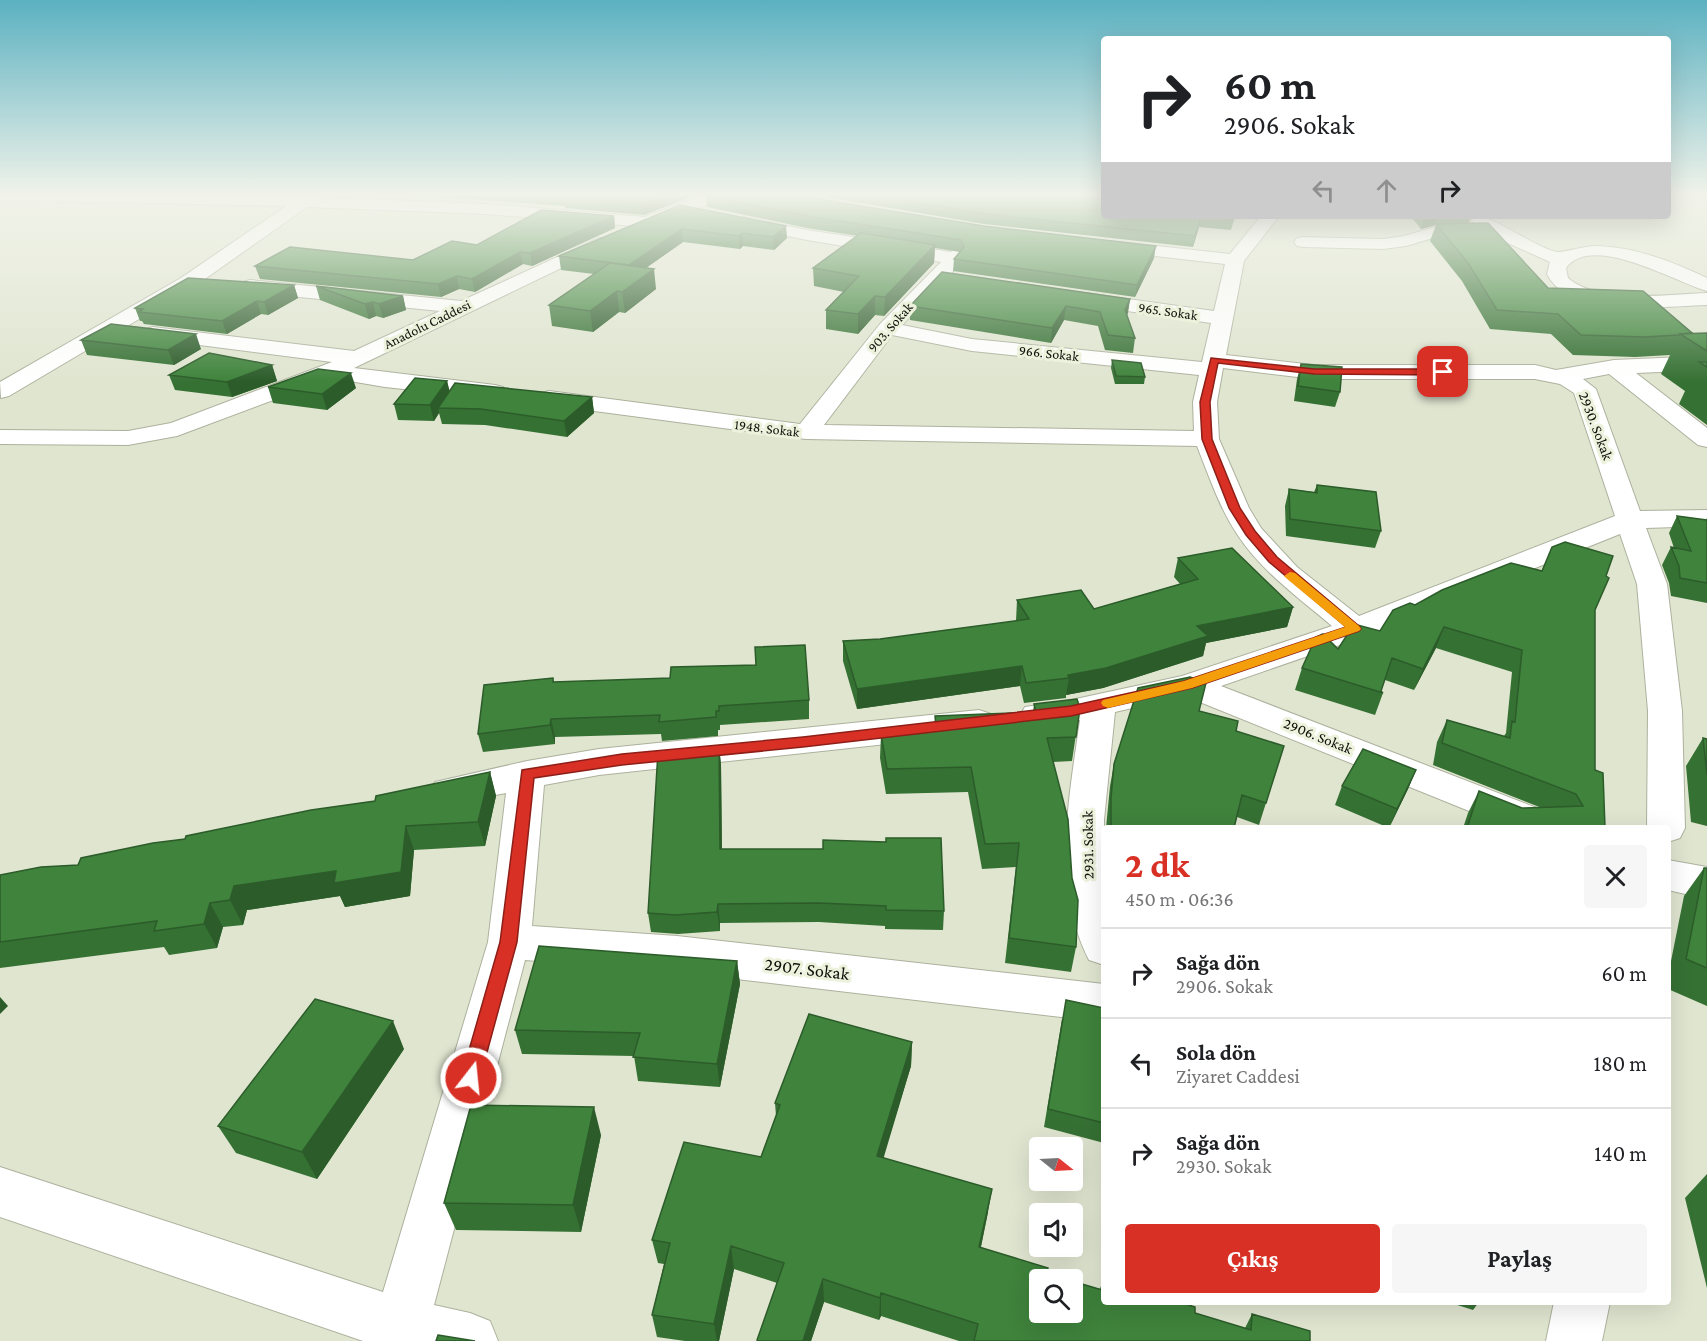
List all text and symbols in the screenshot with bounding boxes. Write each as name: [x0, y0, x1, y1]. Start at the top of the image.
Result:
icon: right: [1125, 60, 1203, 138]
text: 60 m: [1224, 61, 1316, 108]
text: 2906. Sokak: [1224, 110, 1355, 140]
icon: left: [1307, 174, 1340, 207]
icon: ahead: [1370, 174, 1403, 207]
icon: right: [1433, 174, 1466, 207]
street label: Anadolu Caddesi: [381, 296, 473, 352]
street label: 903. Sokak: [864, 299, 916, 355]
street label: 965. Sokak: [1137, 299, 1199, 323]
street label: 966. Sokak: [1018, 342, 1080, 364]
pin: [1417, 346, 1468, 397]
icon: arrive: [1426, 355, 1459, 388]
street label: 2930. Sokak: [1576, 390, 1617, 463]
street label: 1948. Sokak: [734, 416, 801, 440]
street label: 2906. Sokak: [1281, 715, 1355, 757]
street label: 2931. Sokak: [1079, 810, 1097, 879]
text: 2 dk: [1125, 845, 1190, 885]
button: close: [1584, 845, 1647, 908]
text: 450 m · 06:36: [1125, 888, 1234, 910]
text: Sağa dön: [1176, 950, 1260, 975]
street label: 2907. Sokak: [763, 954, 851, 984]
icon: right: [1125, 957, 1158, 990]
text: 60 m: [1602, 961, 1647, 986]
text: 2906. Sokak: [1176, 975, 1273, 997]
text: Sola dön: [1176, 1040, 1256, 1065]
position arrow: [439, 1046, 503, 1110]
icon: left: [1125, 1047, 1158, 1080]
text: 180 m: [1594, 1051, 1647, 1076]
text: Ziyaret Caddesi: [1176, 1065, 1300, 1087]
text: Sağa dön: [1176, 1130, 1260, 1155]
north arrow: [1029, 1137, 1083, 1191]
map controls: [1029, 1137, 1083, 1323]
icon: right: [1125, 1137, 1158, 1170]
text: 140 m: [1594, 1141, 1647, 1166]
text: 2930. Sokak: [1176, 1155, 1272, 1177]
button: sound: [1029, 1203, 1083, 1257]
button: Çıkış: [1125, 1224, 1380, 1293]
button: Paylaş: [1392, 1224, 1647, 1293]
button: search: [1029, 1269, 1083, 1323]

